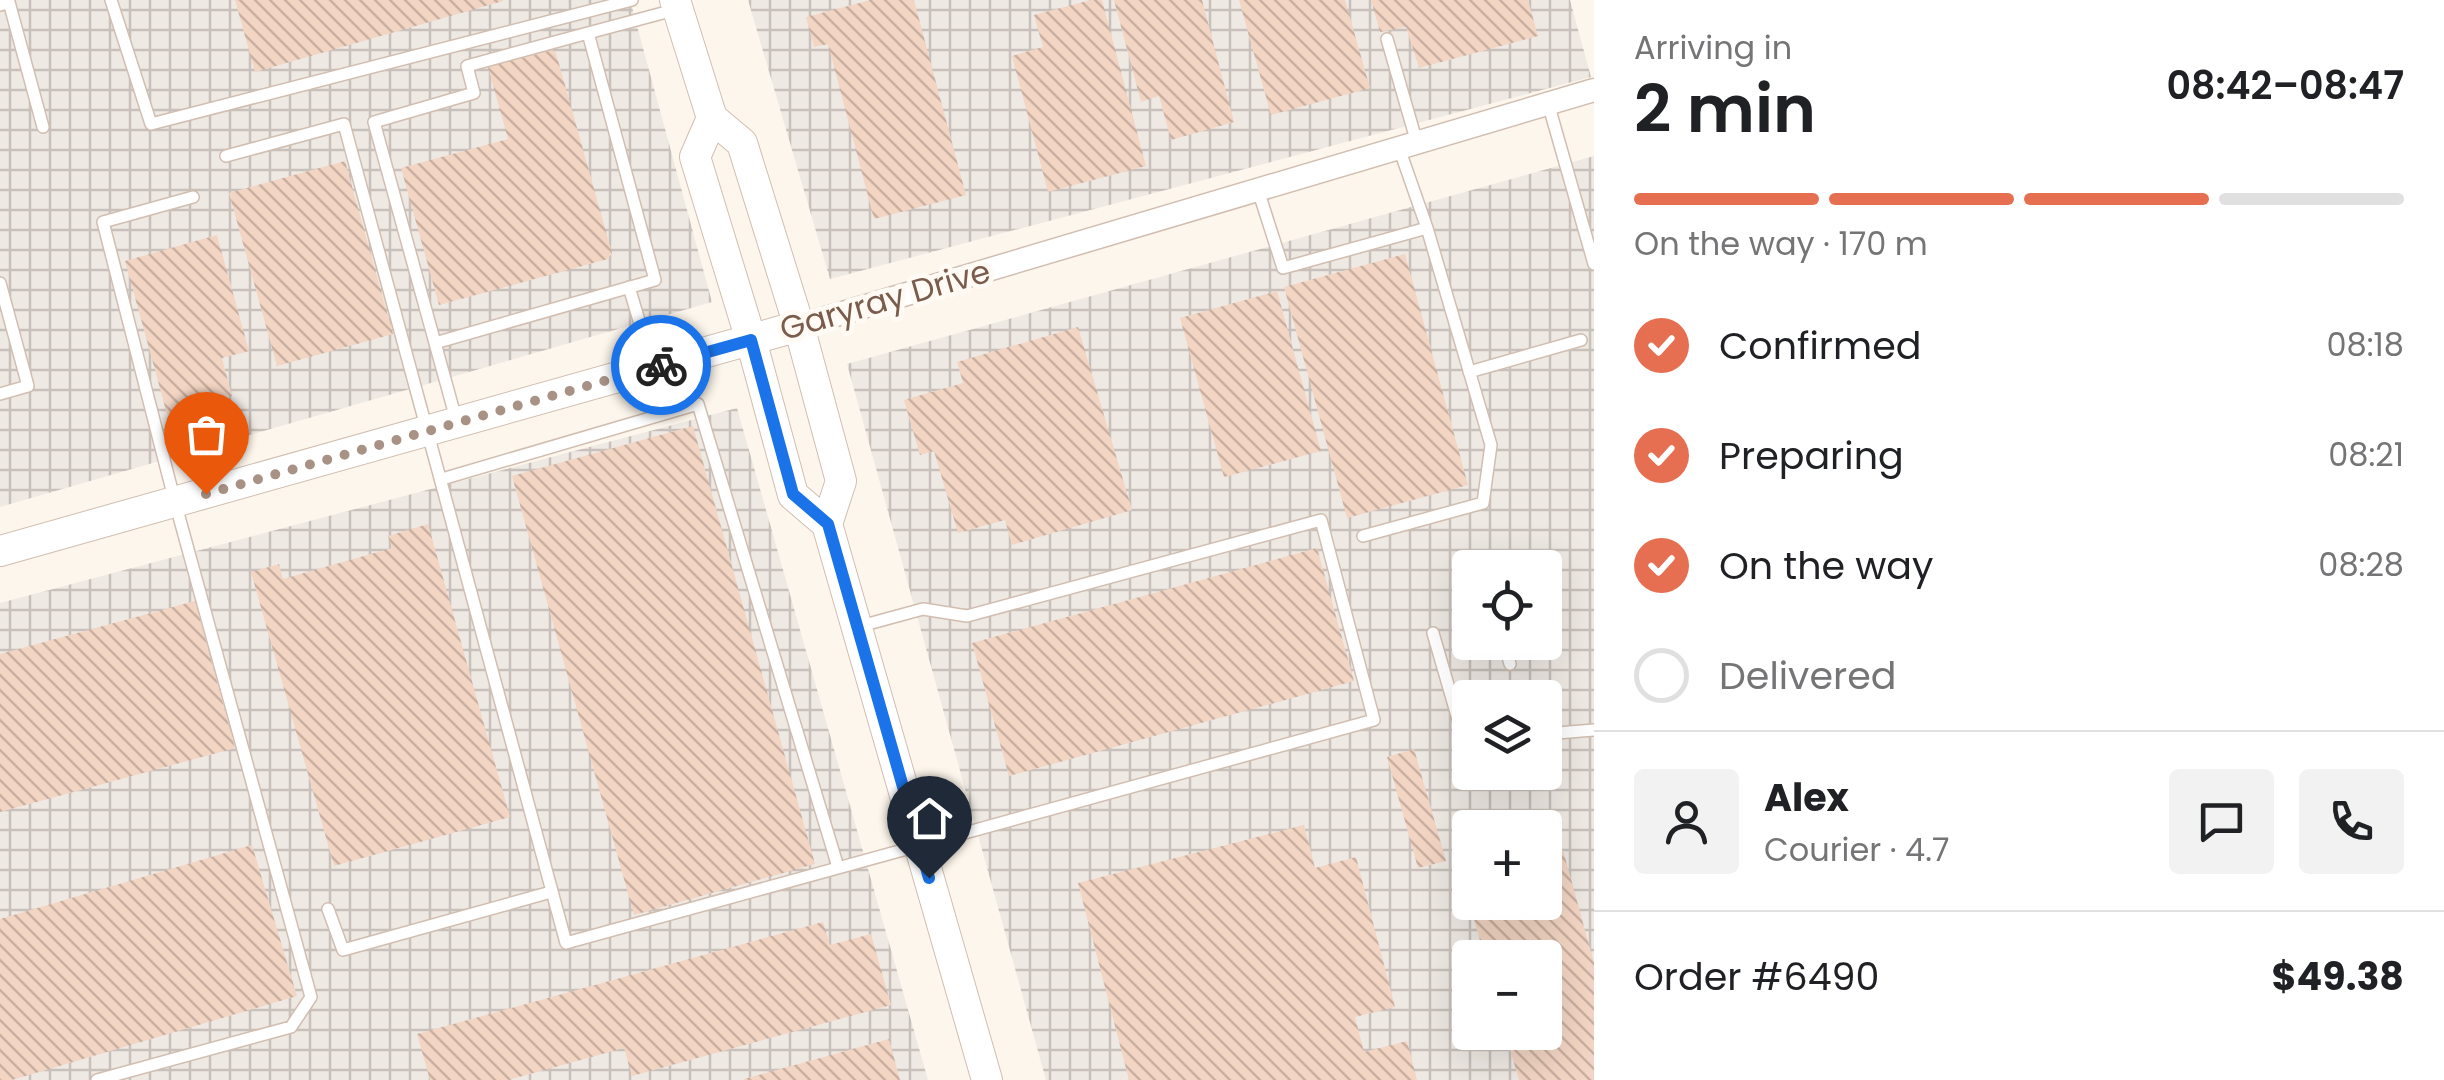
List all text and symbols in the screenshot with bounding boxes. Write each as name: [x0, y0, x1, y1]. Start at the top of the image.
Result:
text: Arriving in: [1634, 25, 1792, 70]
text: 08:42–08:47: [2166, 59, 2404, 112]
text: 2 min: [1634, 64, 1816, 155]
text: On the way · 170 m: [1634, 221, 1928, 266]
street label: Garyray Drive: [774, 248, 995, 351]
courier: [611, 315, 711, 415]
icon: check: [1634, 318, 1689, 373]
text: Confirmed: [1719, 319, 1921, 372]
text: 08:18: [2326, 322, 2404, 367]
icon: bike: [634, 338, 689, 393]
pin: [164, 392, 249, 495]
icon: bag: [179, 407, 234, 462]
icon: check: [1634, 428, 1689, 483]
text: Preparing: [1719, 429, 1904, 482]
text: 08:21: [2328, 432, 2404, 477]
icon: check: [1634, 538, 1689, 593]
text: On the way: [1719, 539, 1933, 592]
text: 08:28: [2318, 542, 2404, 587]
map controls: [1452, 550, 1562, 1050]
button: locate: [1452, 550, 1562, 660]
text: Delivered: [1719, 649, 1896, 702]
button: layers: [1452, 680, 1562, 790]
button: person: [1634, 769, 1739, 874]
button: chat: [2169, 769, 2274, 874]
button: phone: [2299, 769, 2404, 874]
text: Alex: [1764, 771, 1849, 824]
pin: [887, 776, 972, 879]
icon: home: [902, 791, 957, 846]
button: +: [1452, 810, 1562, 920]
text: Courier · 4.7: [1764, 827, 1949, 872]
button: −: [1452, 940, 1562, 1050]
text: Order #6490: [1634, 950, 1879, 1003]
text: $49.38: [2272, 950, 2404, 1003]

